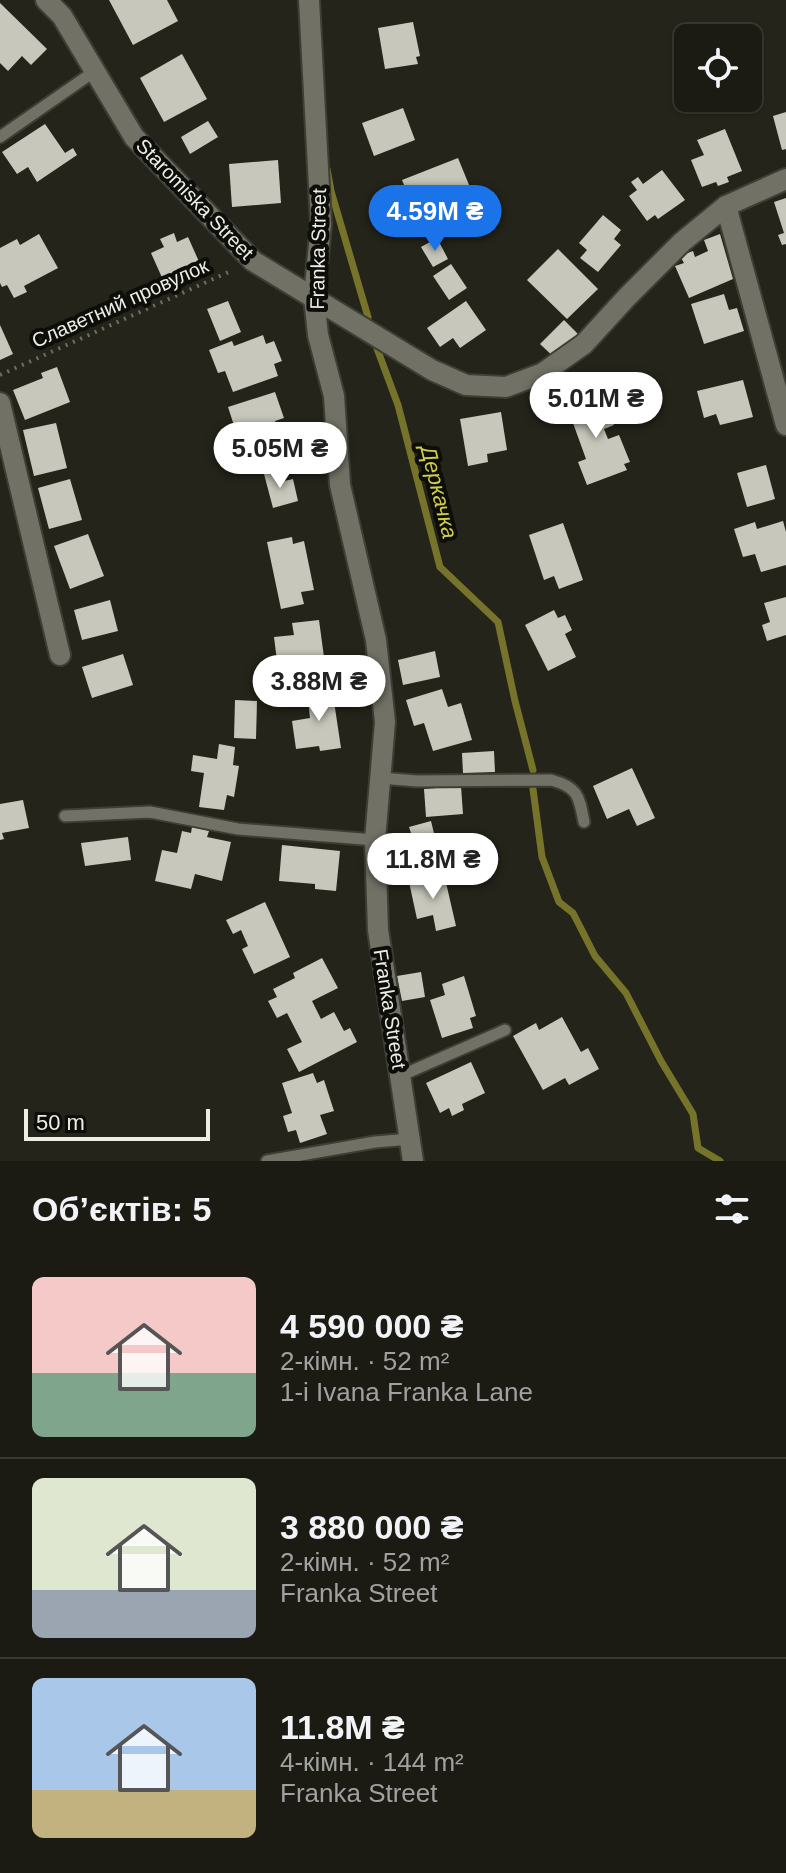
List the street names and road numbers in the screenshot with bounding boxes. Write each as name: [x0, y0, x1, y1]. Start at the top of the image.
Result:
street label: Staromiska Street: [132, 134, 258, 264]
street label: Franka Street: [306, 188, 330, 310]
street label: Славетний провулок: [28, 254, 212, 352]
street label: Franka Street: [370, 947, 410, 1071]

